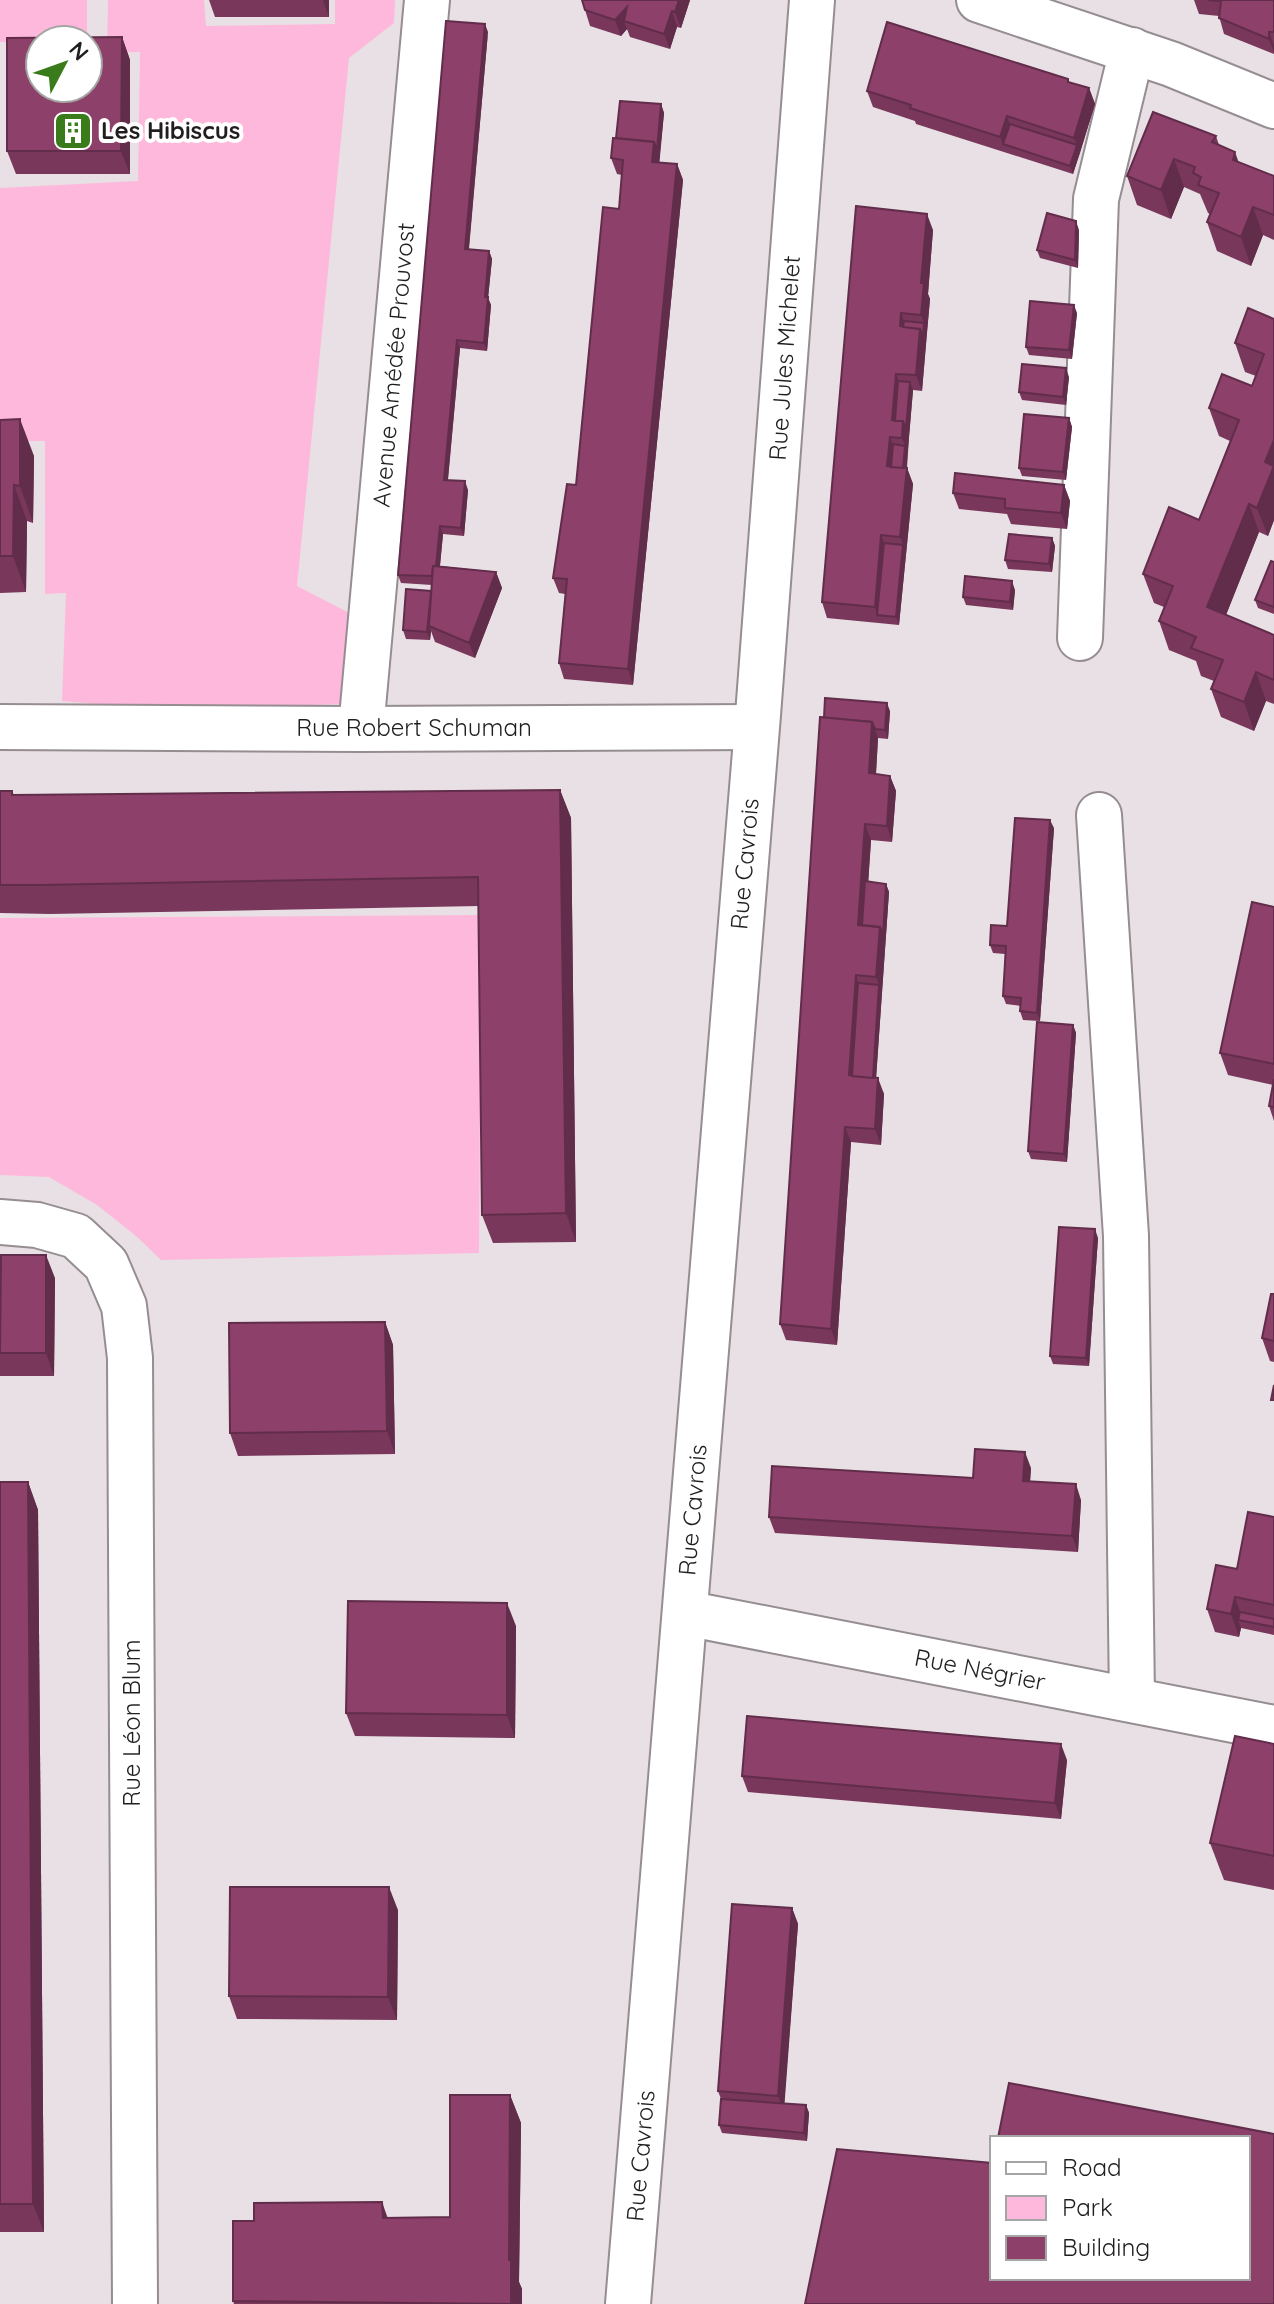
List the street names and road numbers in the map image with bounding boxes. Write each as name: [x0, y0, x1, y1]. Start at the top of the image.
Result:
street label: Avenue Amédée Prouvost: [366, 221, 420, 508]
street label: Rue Jules Michelet: [762, 255, 806, 461]
street label: Rue Robert Schuman: [296, 712, 532, 742]
street label: Rue Cavrois: [723, 797, 765, 931]
street label: Rue Cavrois: [671, 1443, 713, 1577]
street label: Rue Léon Blum: [116, 1639, 146, 1807]
street label: Rue Négrier: [912, 1642, 1048, 1696]
street label: Rue Cavrois: [619, 2089, 661, 2223]

